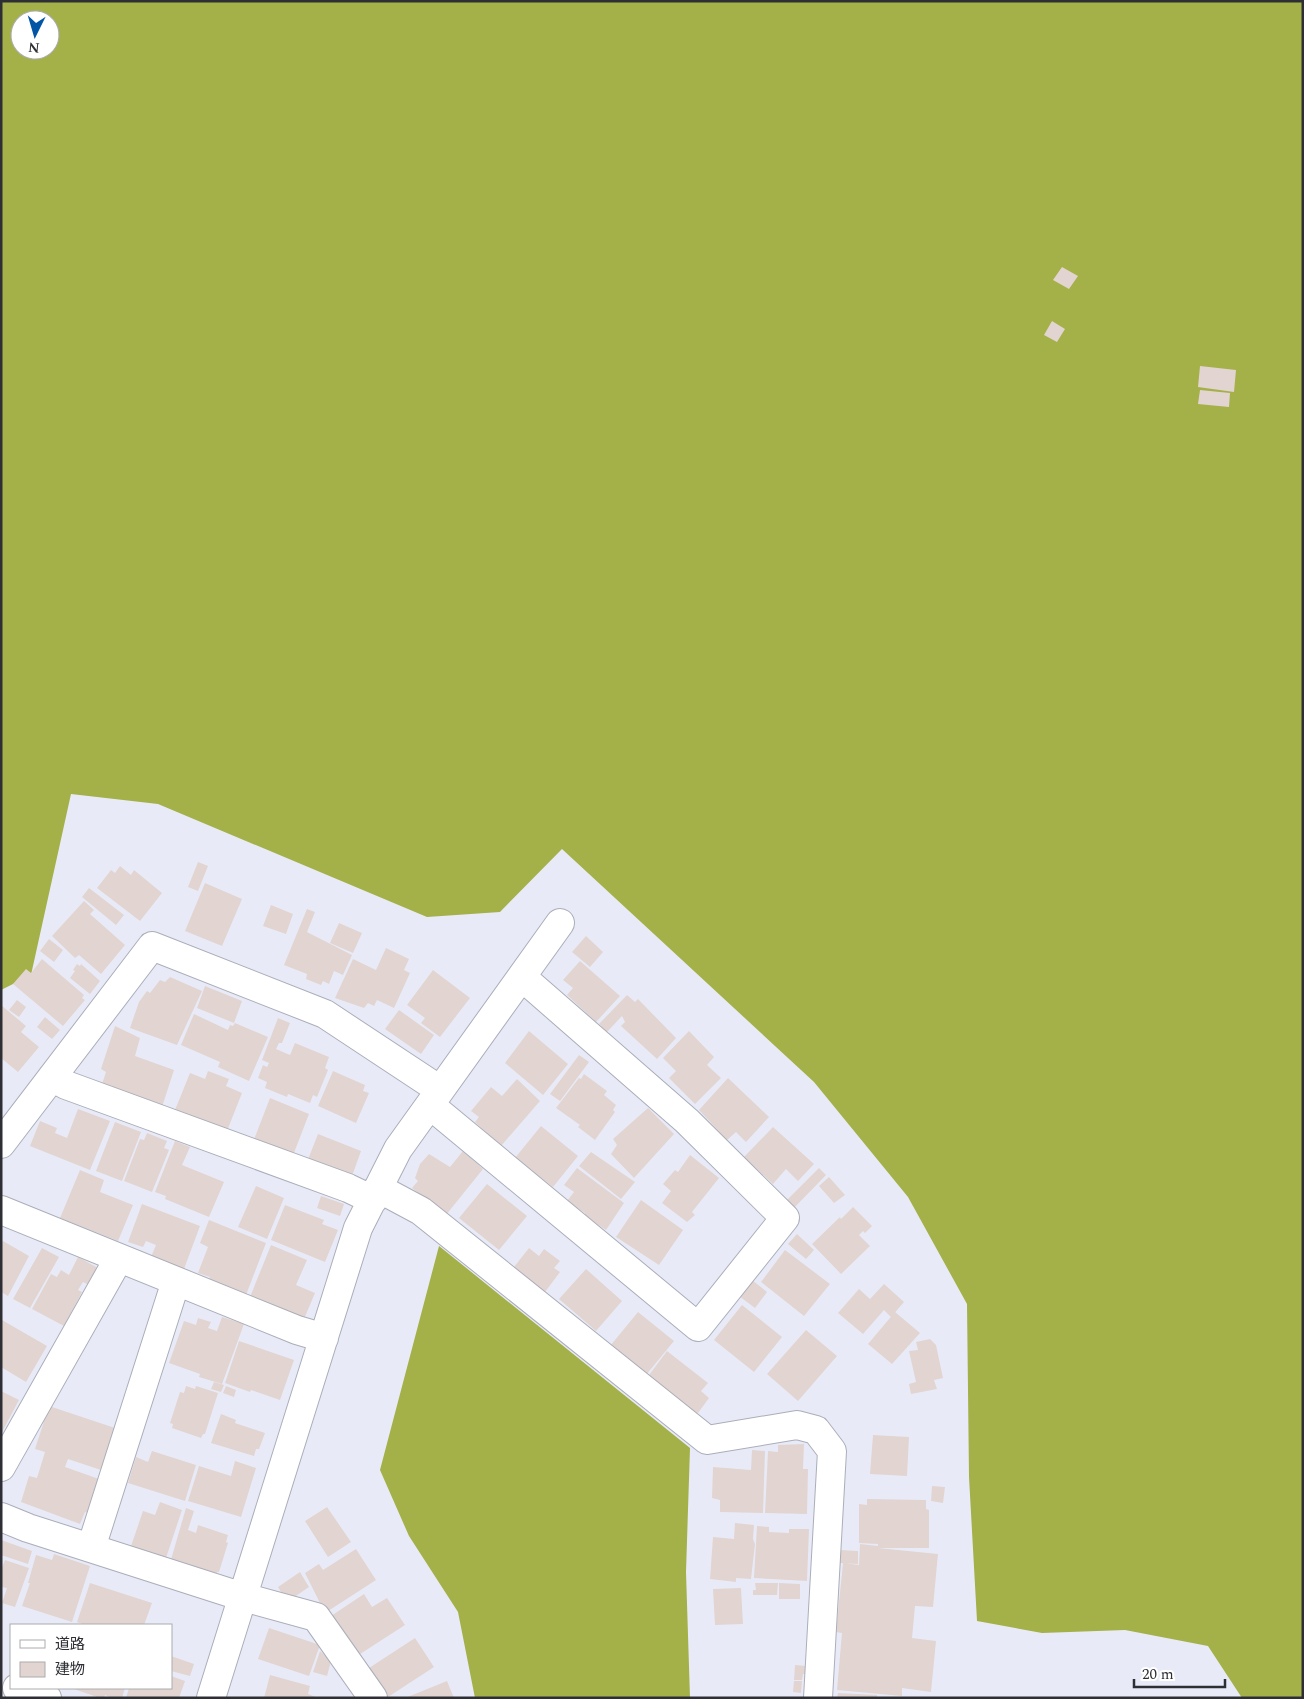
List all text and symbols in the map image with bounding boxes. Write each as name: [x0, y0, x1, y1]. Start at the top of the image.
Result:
north arrow: [10, 10, 60, 60]
text: N: [27, 36, 41, 58]
legend: [10, 1624, 172, 1689]
text: 道路: [55, 1633, 85, 1656]
scale bar: [1134, 1656, 1225, 1688]
text: 建物: [55, 1658, 85, 1681]
text: 20 m: [1142, 1663, 1174, 1686]

